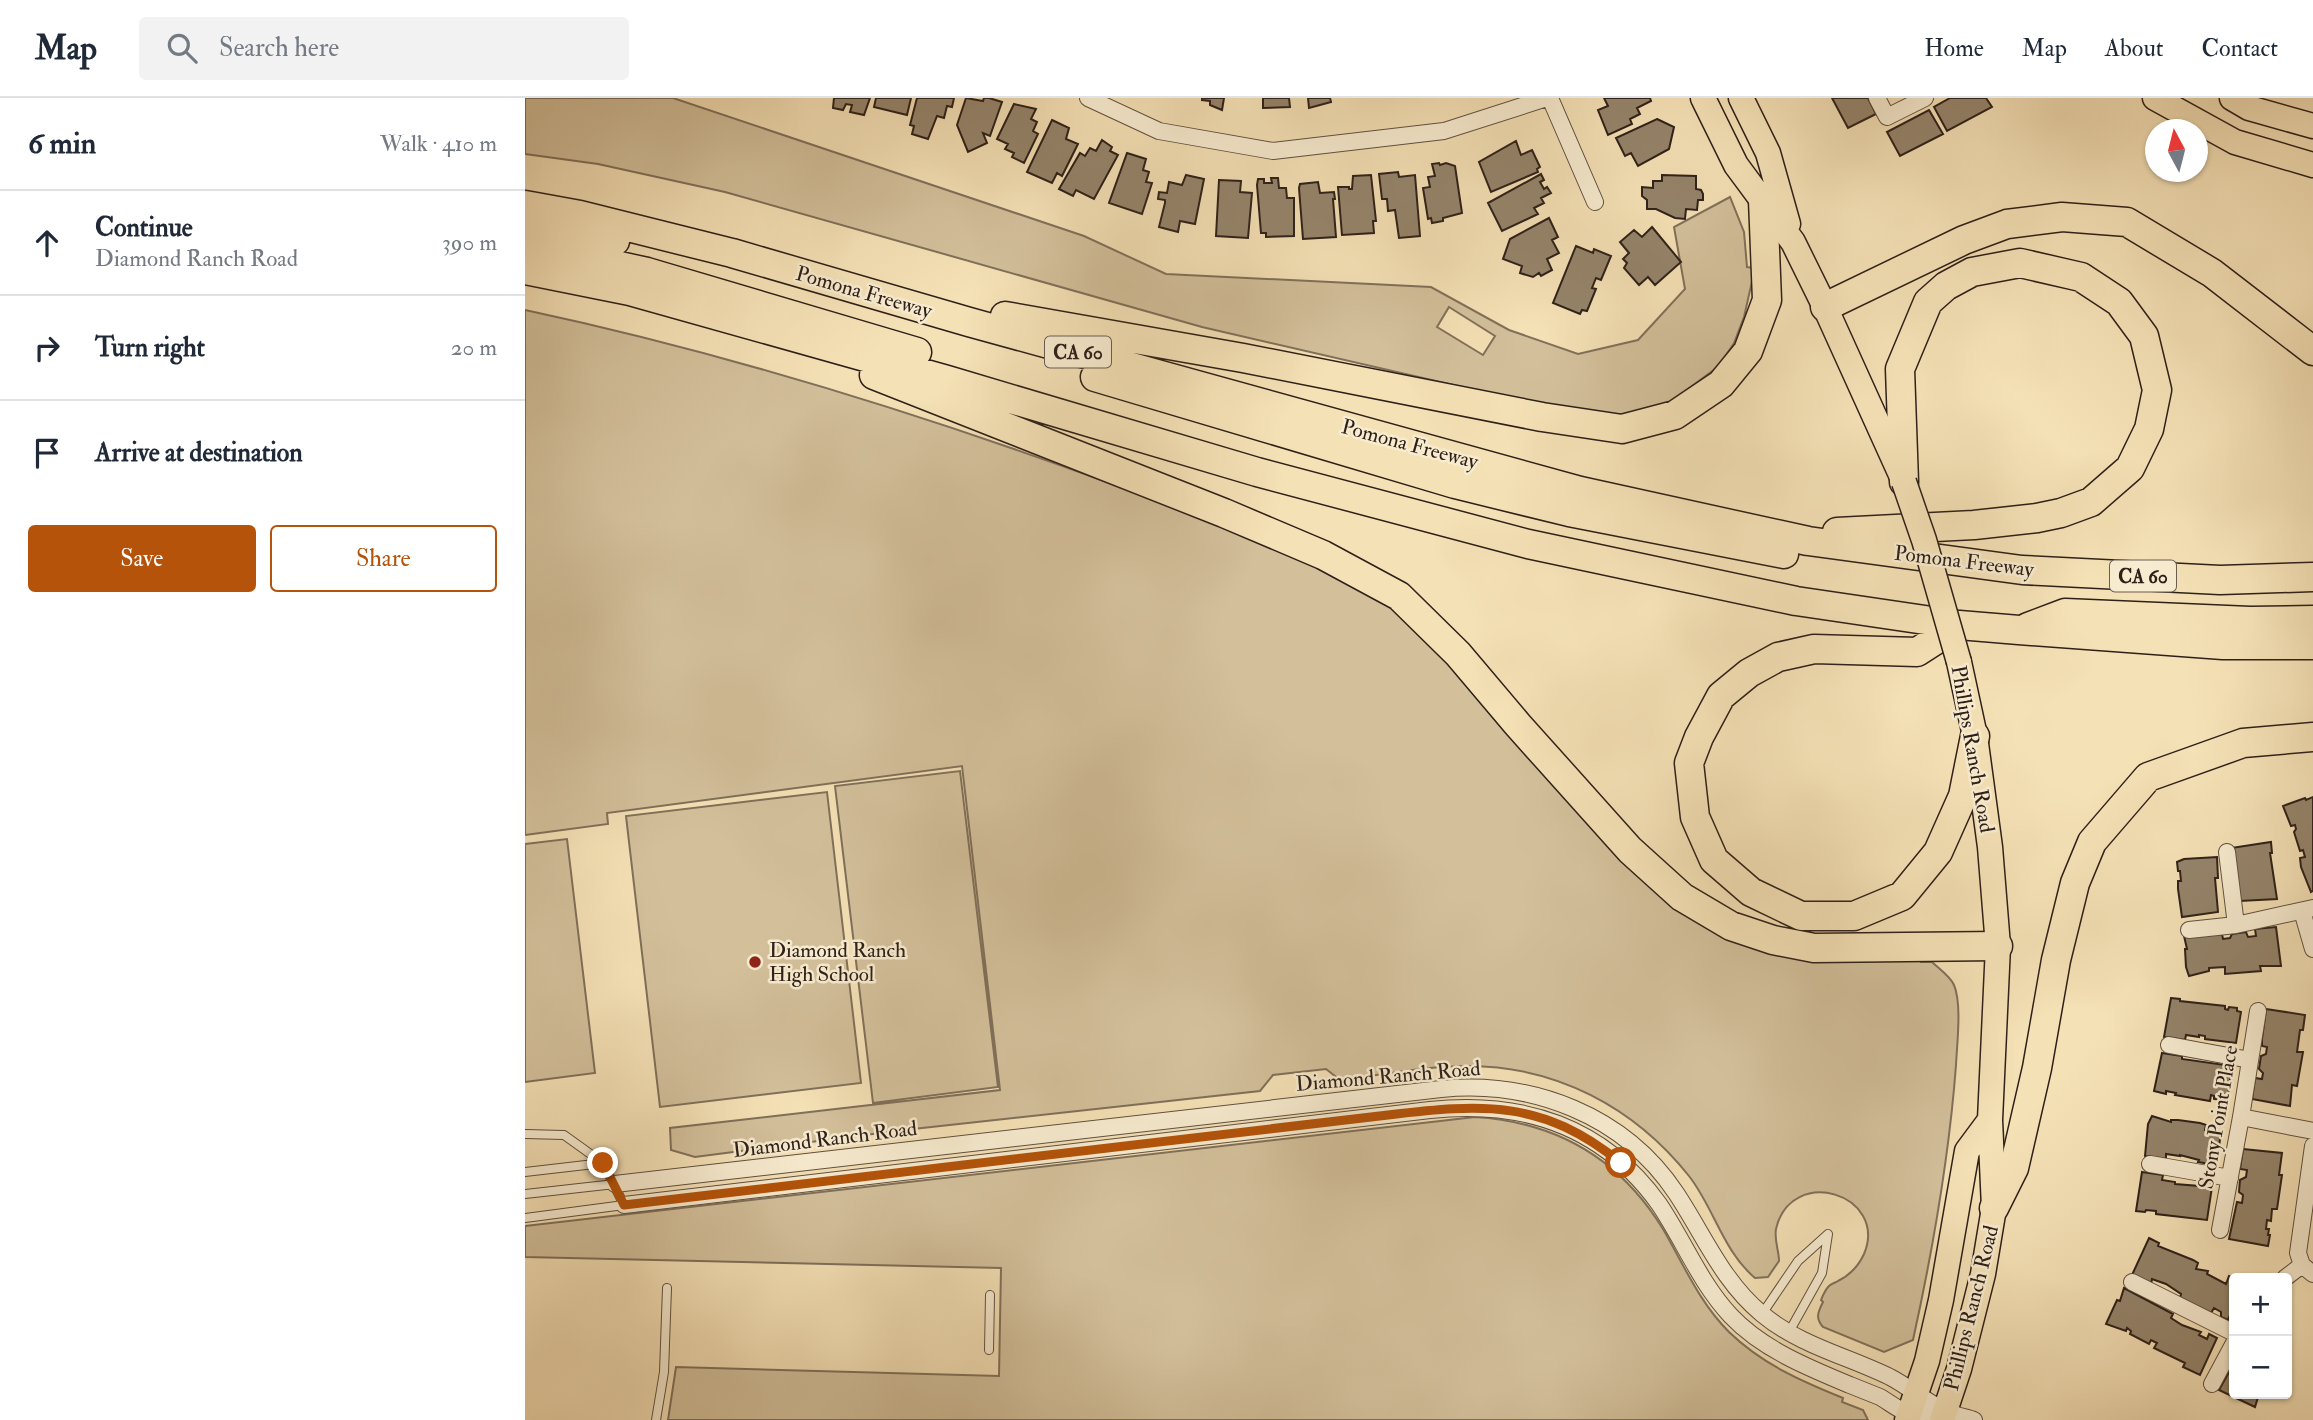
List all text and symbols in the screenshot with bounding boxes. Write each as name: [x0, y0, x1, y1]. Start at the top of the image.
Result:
search box: [139, 17, 629, 80]
text: Map: [35, 28, 97, 69]
icon: search: [163, 29, 201, 67]
text: Search here: [219, 32, 339, 64]
text: Home: [1924, 33, 1984, 64]
text: Map: [2022, 33, 2067, 64]
text: About: [2105, 33, 2164, 64]
text: Contact: [2202, 33, 2278, 64]
north arrow: [2145, 119, 2208, 182]
text: 6 min: [28, 125, 96, 162]
text: Walk · 410 m: [380, 129, 497, 158]
text: Continue: [95, 212, 193, 244]
icon: ahead: [28, 224, 66, 262]
text: 390 m: [442, 228, 497, 257]
text: Diamond Ranch Road: [95, 244, 298, 273]
street label: Pomona Freeway: [793, 260, 936, 325]
icon: right: [28, 329, 66, 367]
text: Turn right: [95, 332, 205, 364]
text: 20 m: [451, 333, 497, 362]
road number: CA 60: [1045, 336, 1111, 368]
street label: Pomona Freeway: [1339, 413, 1482, 476]
icon: arrive: [28, 434, 66, 472]
text: Arrive at destination: [95, 437, 303, 469]
button: Save: [28, 525, 256, 592]
button: Share: [270, 525, 497, 592]
street label: Pomona Freeway: [1893, 540, 2036, 584]
road number: CA 60: [2110, 561, 2176, 592]
street label: Phillips Ranch Road: [1944, 663, 2001, 836]
place label: Diamond Ranch High School: [769, 937, 906, 988]
marker: Diamond Ranch High School: [747, 954, 763, 970]
street label: Stony Point Place: [2193, 1043, 2244, 1191]
street label: Diamond Ranch Road: [1295, 1055, 1482, 1098]
street label: Diamond Ranch Road: [731, 1115, 919, 1164]
route end: [587, 1147, 618, 1178]
route start: [1605, 1147, 1636, 1178]
street label: Phillips Ranch Road: [1938, 1222, 2005, 1394]
map controls: [2229, 1273, 2292, 1399]
button: +: [2229, 1273, 2292, 1336]
button: −: [2229, 1336, 2292, 1399]

